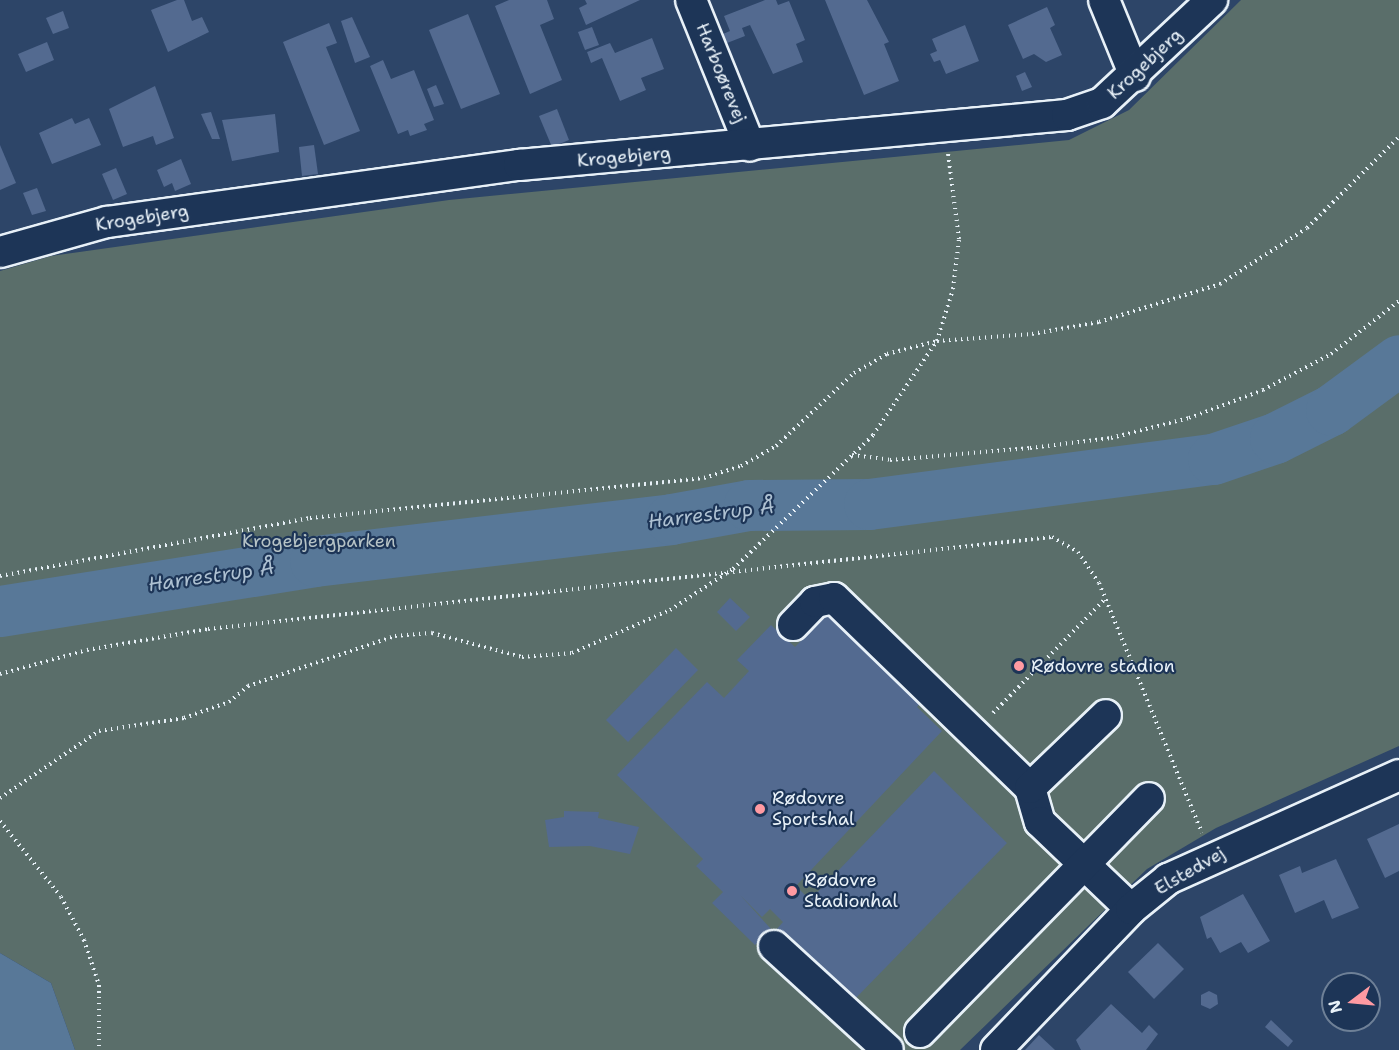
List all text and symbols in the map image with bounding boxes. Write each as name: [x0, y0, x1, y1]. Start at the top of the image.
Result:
street label: Harboørevej: [691, 20, 751, 126]
street label: Krogebjerg: [1103, 24, 1187, 104]
street label: Krogebjerg: [576, 142, 672, 172]
street label: Krogebjerg: [94, 200, 190, 236]
water label: Harrestrup Å: [646, 494, 776, 534]
park label: Krogebjergparken: [242, 530, 396, 552]
water label: Harrestrup Å: [146, 555, 276, 597]
place label: Rødovre stadion: [1031, 655, 1175, 677]
marker: Rødovre stadion: [1012, 659, 1026, 673]
place label: Rødovre Sportshal: [772, 788, 854, 830]
marker: Rødovre Sportshal: [753, 802, 767, 816]
street label: Elstedvej: [1151, 842, 1229, 900]
place label: Rødovre Stadionhal: [804, 870, 898, 912]
marker: Rødovre Stadionhal: [785, 884, 799, 898]
north arrow: [1321, 972, 1381, 1032]
text: N: [1323, 998, 1347, 1016]

